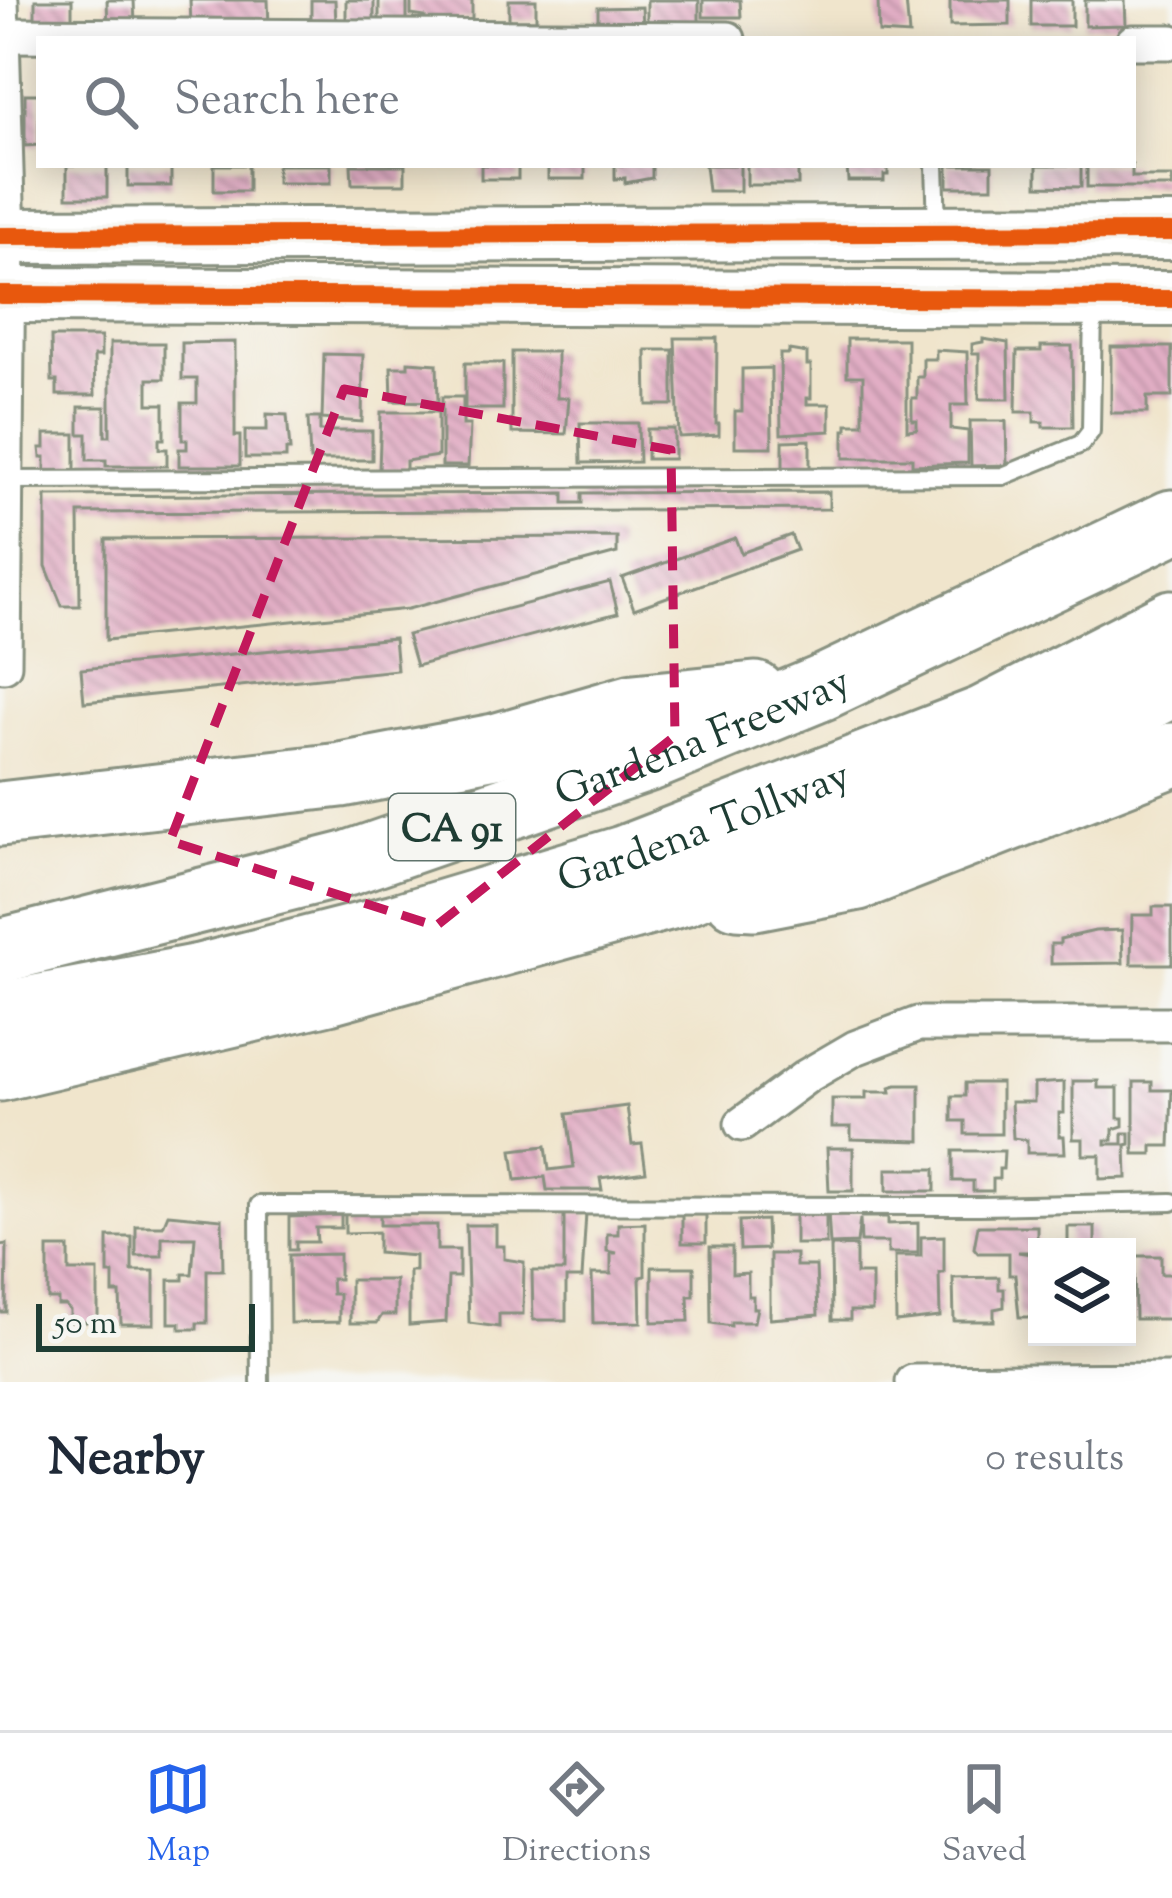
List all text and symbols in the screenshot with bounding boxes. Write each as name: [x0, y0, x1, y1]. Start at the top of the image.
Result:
search box: [36, 36, 1136, 168]
icon: search: [78, 69, 144, 135]
text: Search here: [174, 70, 400, 135]
street label: Gardena Freeway: [547, 654, 862, 824]
street label: Gardena Tollway: [551, 748, 860, 911]
road number: CA 91: [389, 794, 515, 860]
map controls: [1028, 1238, 1136, 1346]
button: layers: [1028, 1238, 1136, 1346]
scale bar: [36, 1298, 255, 1351]
text: 50 m: [54, 1301, 117, 1349]
text: Nearby: [48, 1424, 205, 1497]
text: 0 results: [985, 1432, 1124, 1488]
tab: Map: [145, 1756, 211, 1876]
tab: Directions: [502, 1756, 651, 1876]
tab: Saved: [942, 1756, 1027, 1876]

